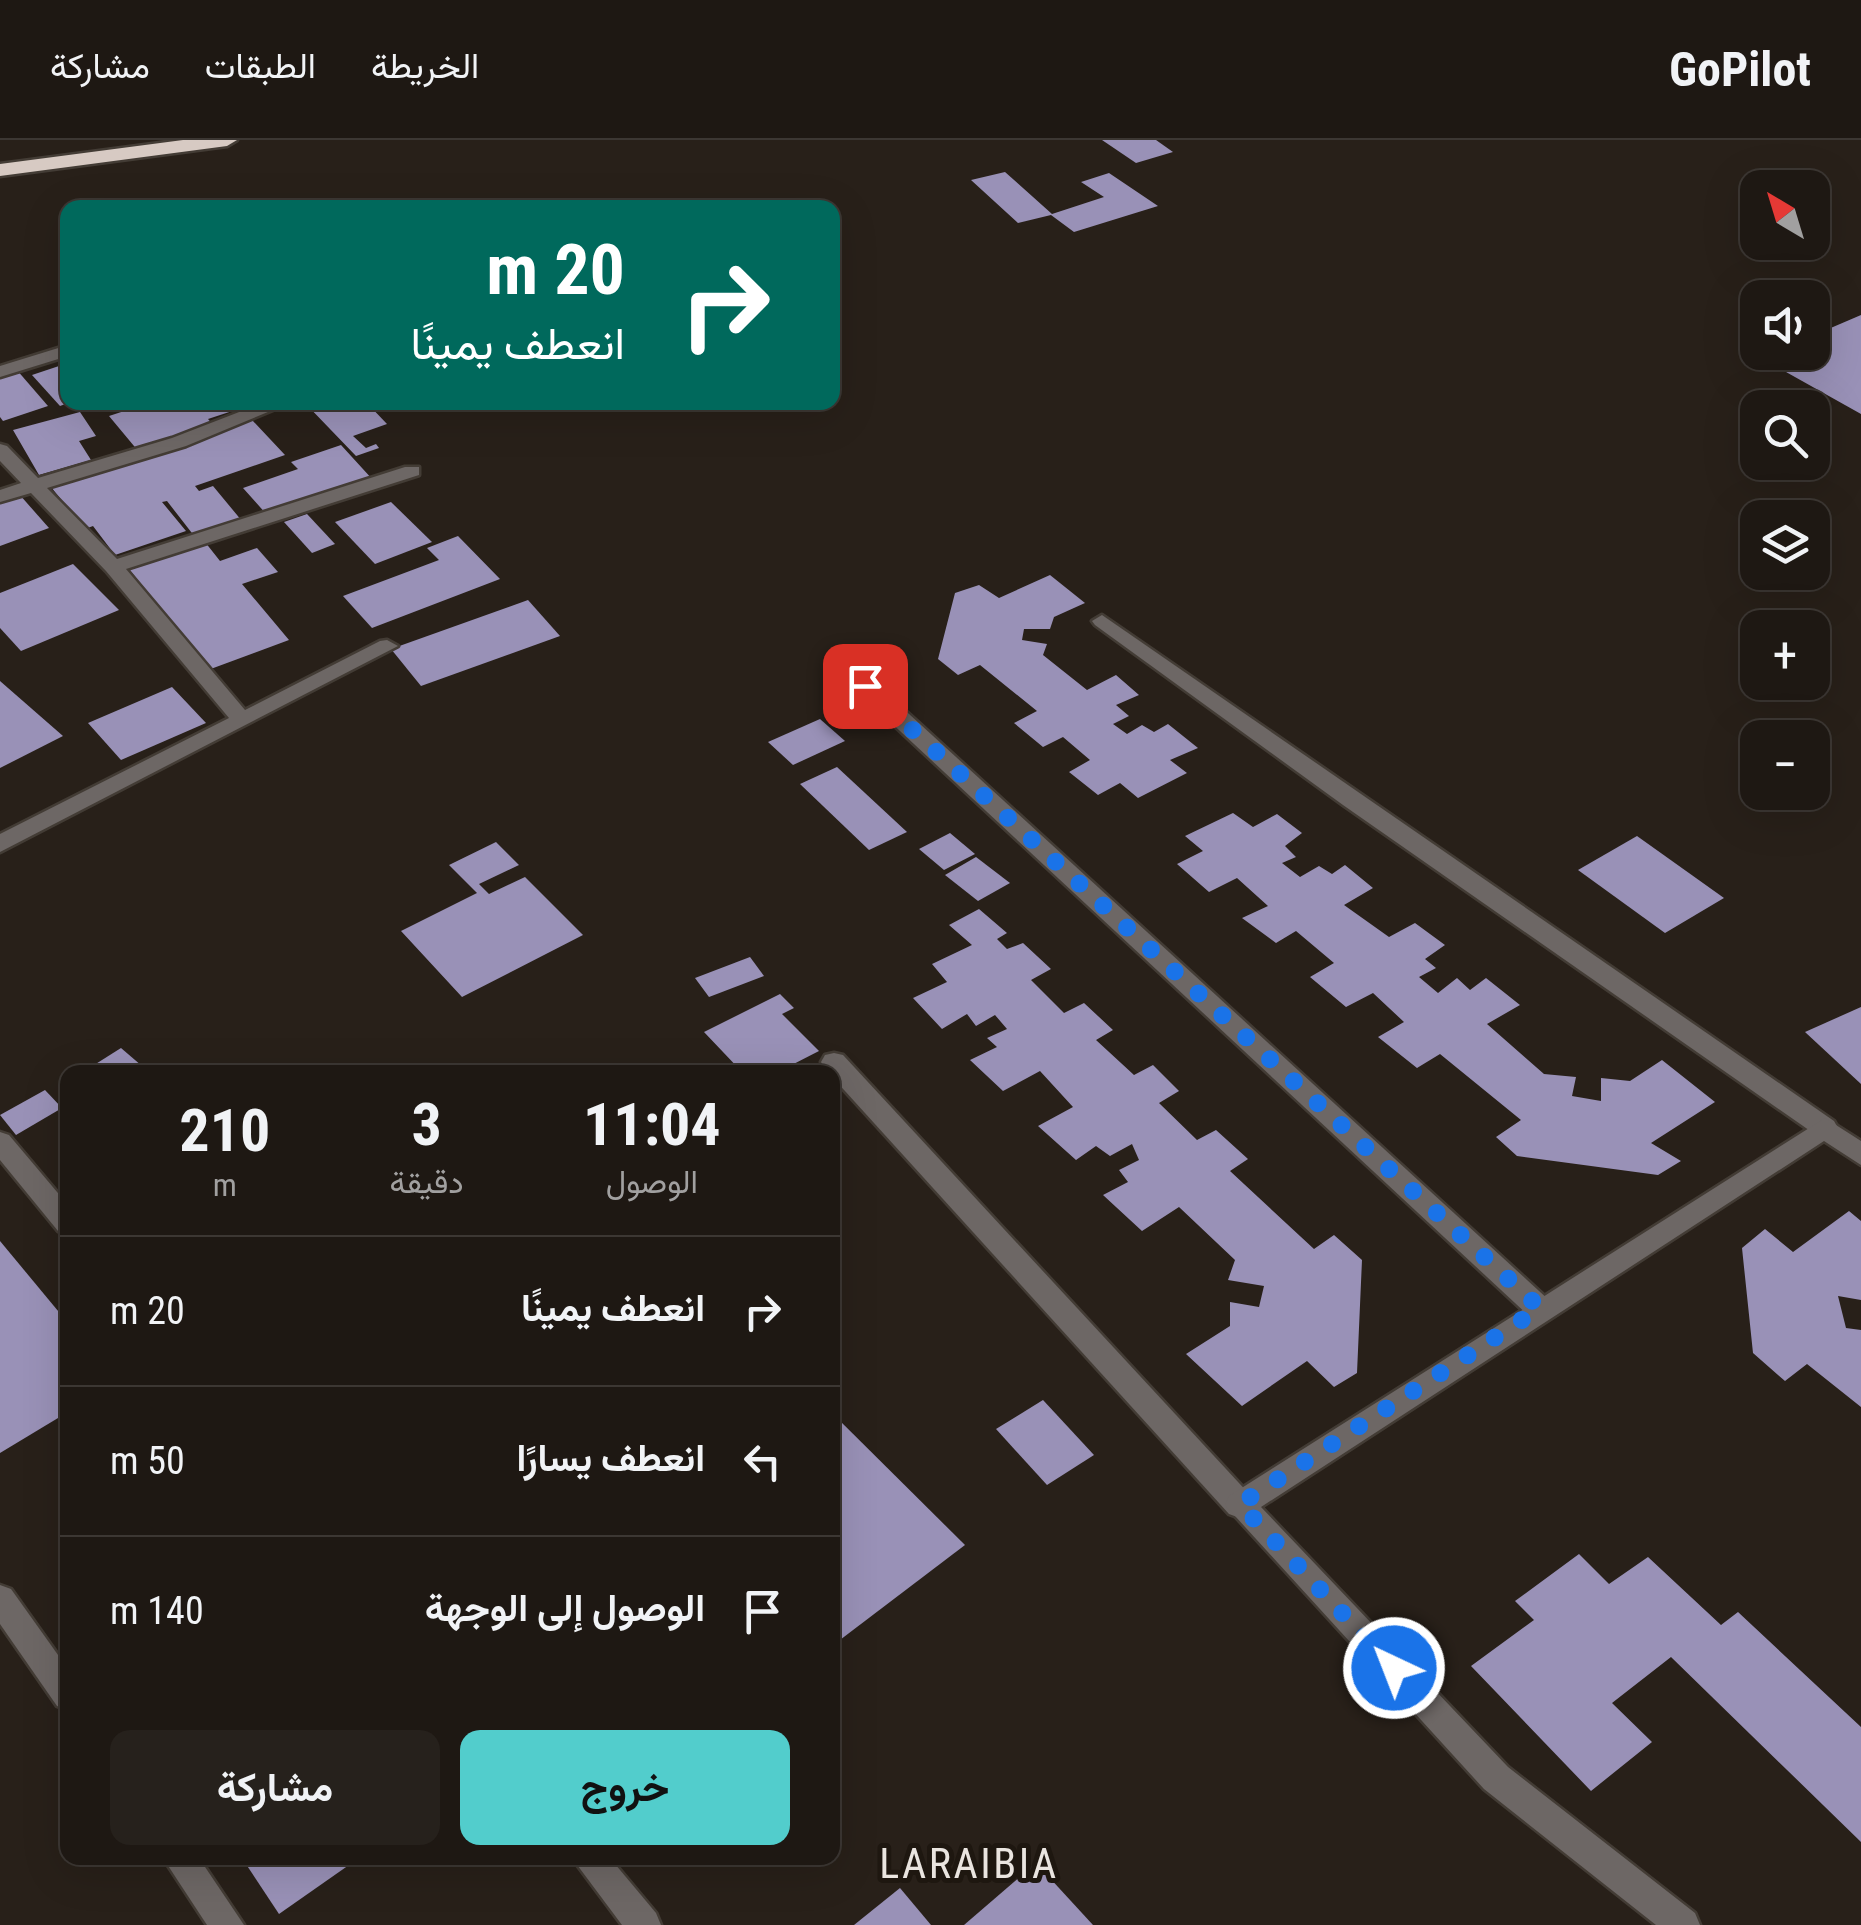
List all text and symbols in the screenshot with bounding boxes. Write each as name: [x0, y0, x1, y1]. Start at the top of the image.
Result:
text: GoPilot: [1669, 41, 1811, 98]
text: مشاركة: [50, 46, 150, 87]
text: الطبقات: [205, 46, 316, 87]
text: الخريطة: [371, 46, 479, 87]
north arrow: [1740, 170, 1830, 260]
map controls: [1740, 170, 1830, 810]
text: 20 m: [486, 229, 625, 311]
icon: right: [660, 240, 790, 370]
button: sound: [1740, 280, 1830, 370]
text: انعطف يمينًا: [410, 317, 625, 370]
button: search: [1740, 390, 1830, 480]
button: layers: [1740, 500, 1830, 590]
button: +: [1740, 610, 1830, 700]
pin: [823, 644, 908, 729]
icon: arrive: [838, 659, 893, 714]
button: −: [1740, 720, 1830, 810]
text: 3: [411, 1089, 442, 1160]
text: 11:04: [583, 1089, 721, 1160]
text: 210: [179, 1095, 270, 1166]
text: دقيقة: [390, 1163, 464, 1201]
text: الوصول: [606, 1163, 698, 1201]
text: m: [213, 1166, 237, 1204]
icon: right: [735, 1284, 790, 1339]
text: انعطف يمينًا: [521, 1286, 705, 1330]
text: 20 m: [110, 1289, 185, 1333]
icon: left: [735, 1434, 790, 1489]
text: انعطف يسارًا: [516, 1436, 705, 1480]
text: 50 m: [110, 1439, 185, 1483]
icon: arrive: [735, 1584, 790, 1639]
text: الوصول إلى الوجهة: [425, 1586, 705, 1630]
text: 140 m: [110, 1589, 204, 1633]
position arrow: [1342, 1616, 1446, 1720]
button: مشاركة: [110, 1730, 440, 1845]
button: خروج: [460, 1730, 790, 1845]
district label: LARAIBIA: [879, 1839, 1059, 1888]

